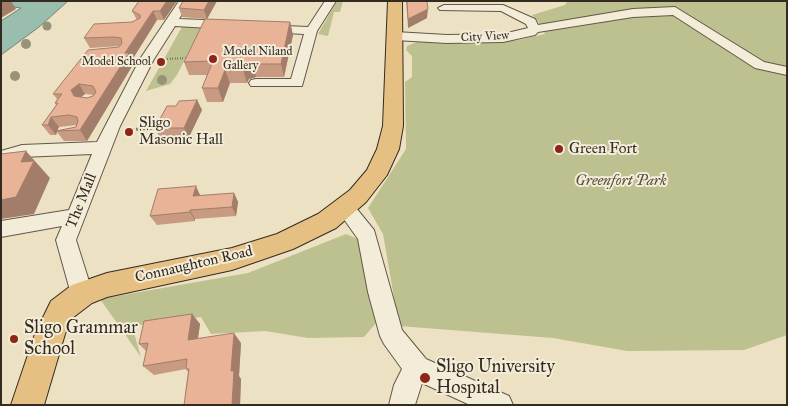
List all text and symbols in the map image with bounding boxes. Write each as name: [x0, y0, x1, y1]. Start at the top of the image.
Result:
street label: City View: [460, 29, 510, 45]
place label: Model Niland Gallery: [223, 45, 292, 73]
marker: Model Niland Gallery: [207, 53, 219, 65]
place label: Model School: [82, 55, 151, 69]
marker: Model School: [155, 56, 167, 68]
place label: Sligo Masonic Hall: [139, 114, 223, 149]
marker: Sligo Masonic Hall: [123, 126, 135, 138]
place label: Green Fort: [569, 140, 637, 158]
marker: Green Fort: [553, 143, 565, 155]
street label: The Mall: [63, 171, 101, 231]
park label: Greenfort Park: [575, 172, 667, 190]
street label: Connaughton Road: [134, 243, 254, 287]
place label: Sligo Grammar School: [24, 318, 138, 360]
marker: Sligo Grammar School: [8, 333, 20, 345]
place label: Sligo University Hospital: [436, 357, 555, 399]
marker: Sligo University Hospital: [418, 371, 432, 385]

